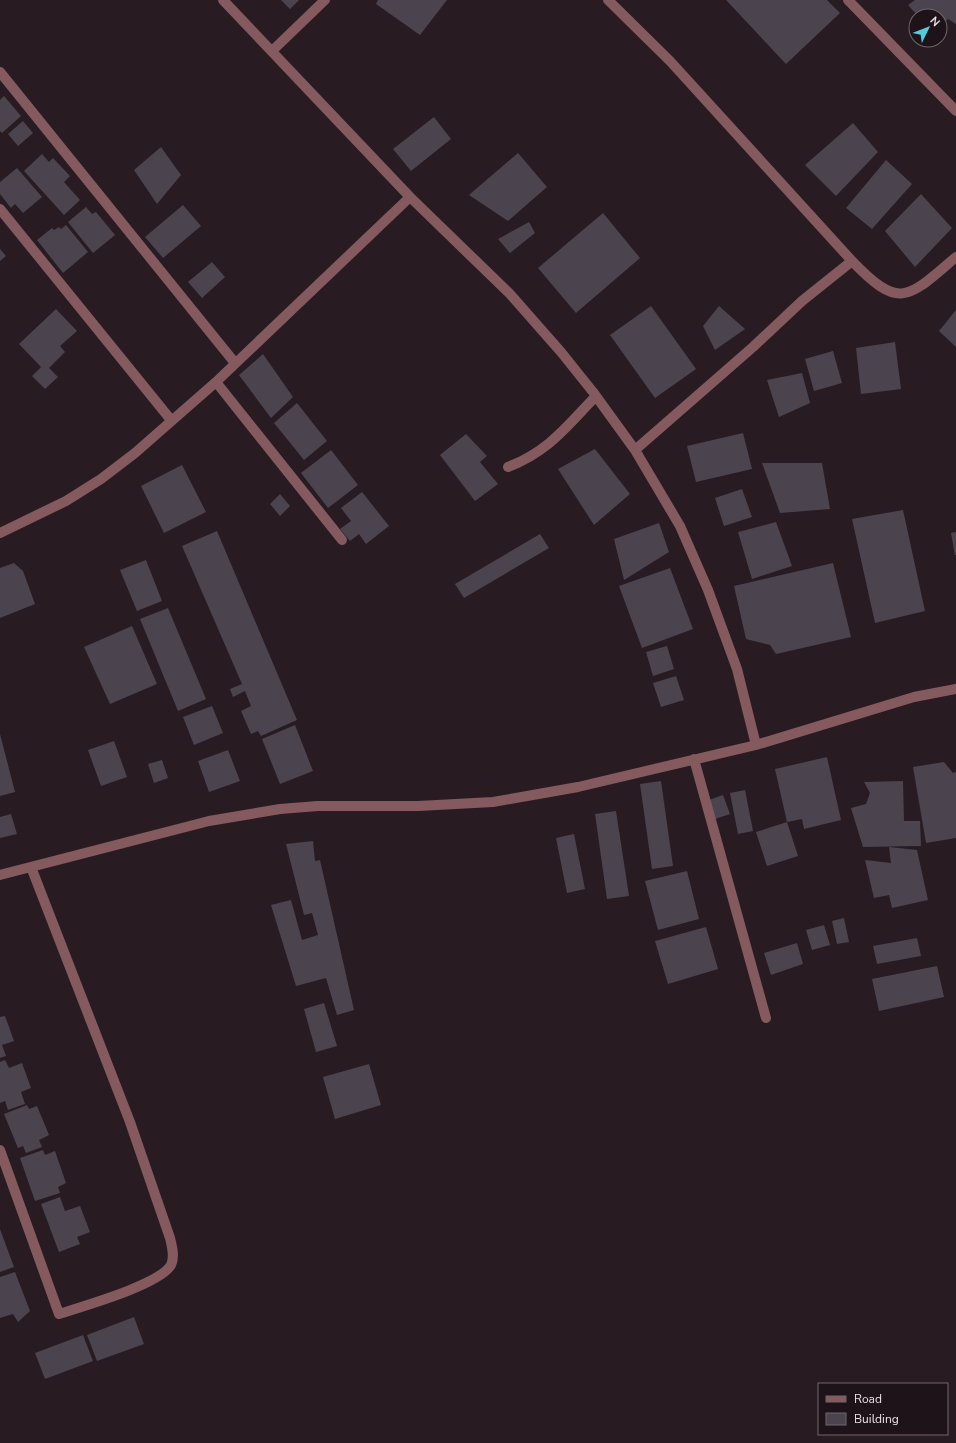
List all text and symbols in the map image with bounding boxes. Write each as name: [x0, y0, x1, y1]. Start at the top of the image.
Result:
north arrow: [908, 8, 948, 48]
text: N: [927, 13, 943, 30]
legend: [818, 1383, 948, 1435]
text: Road: [854, 1391, 882, 1407]
text: Building: [854, 1411, 899, 1427]

